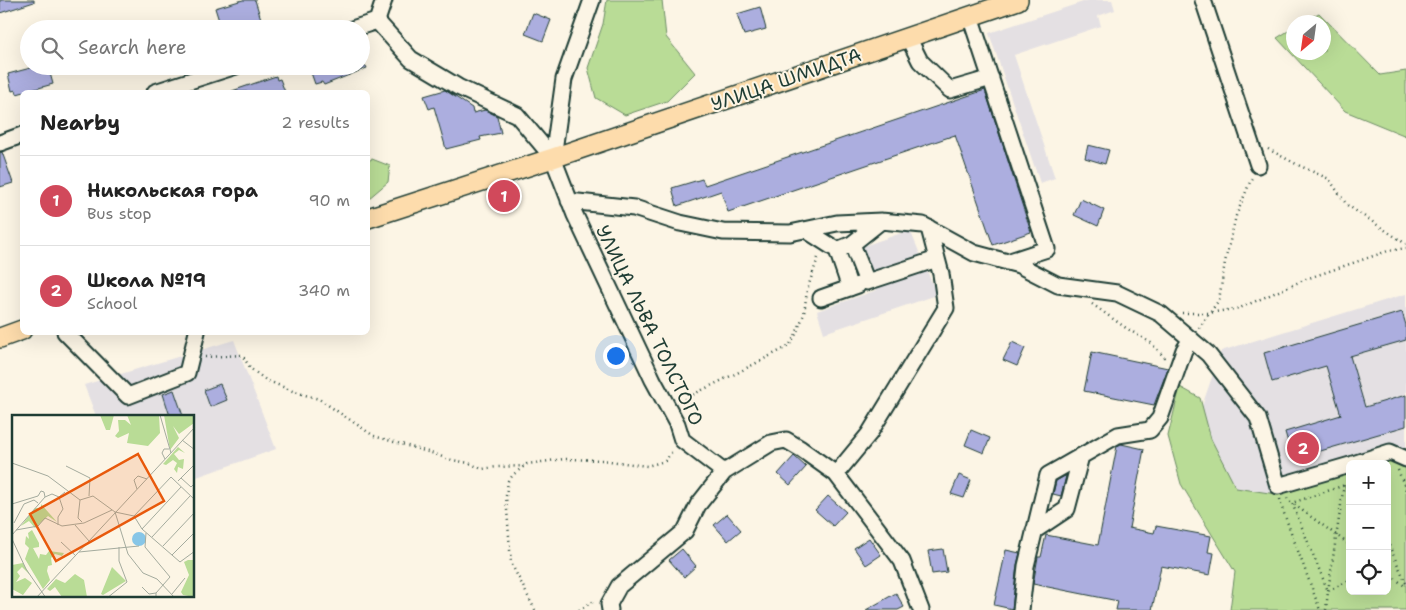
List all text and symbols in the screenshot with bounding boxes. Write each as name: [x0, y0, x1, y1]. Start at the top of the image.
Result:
north arrow: [1286, 15, 1331, 60]
search box: [20, 20, 370, 75]
icon: search: [38, 34, 66, 62]
text: Search here: [78, 35, 187, 60]
street label: УЛИЦА ШМИДТА: [708, 42, 865, 117]
text: Nearby: [40, 109, 120, 137]
text: 2 results: [281, 112, 350, 133]
pin: 1: [488, 177, 520, 215]
text: Никольская гора: [87, 178, 258, 203]
text: 1: [52, 190, 60, 211]
text: 90 m: [309, 190, 350, 211]
text: Bus stop: [87, 203, 152, 224]
street label: УЛИЦА ЛЬВА ТОЛСТОГО: [590, 221, 709, 430]
text: Школа №19: [87, 268, 206, 293]
text: 2: [50, 280, 62, 301]
text: 340 m: [298, 280, 350, 301]
text: School: [87, 293, 137, 314]
your location: [603, 343, 629, 369]
inset map: [12, 415, 195, 598]
pin: 2: [1287, 429, 1319, 467]
map controls: [1346, 460, 1391, 595]
button: +: [1346, 460, 1391, 505]
button: −: [1346, 505, 1391, 550]
button: locate: [1346, 550, 1391, 595]

